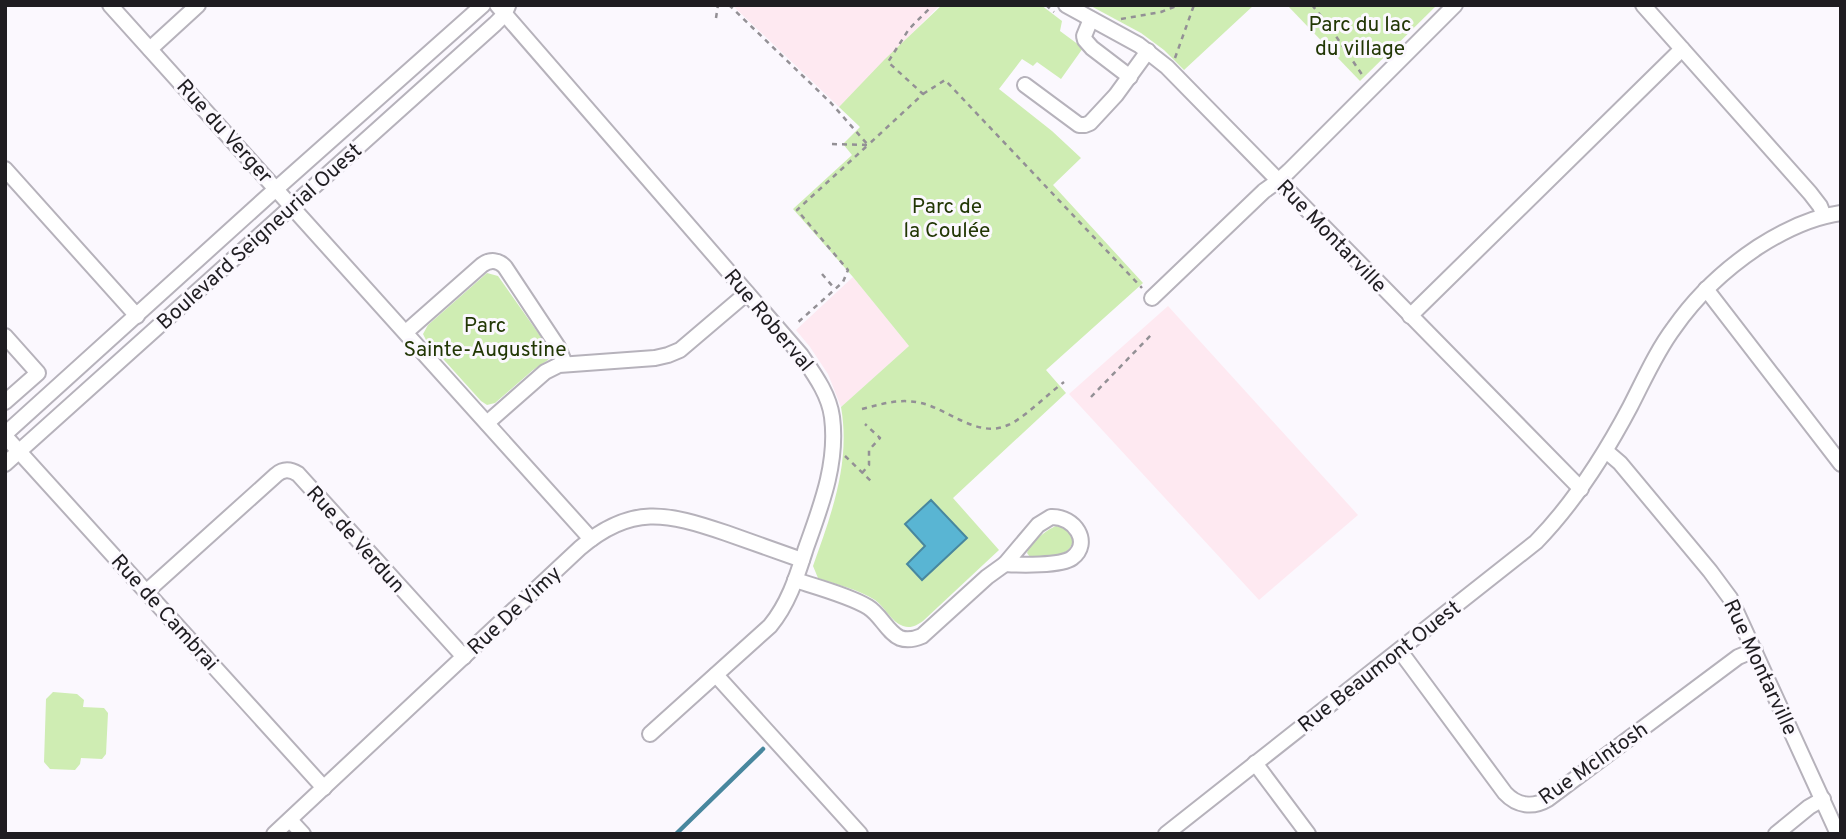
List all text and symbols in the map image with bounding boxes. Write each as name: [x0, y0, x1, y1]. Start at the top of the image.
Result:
park label: Parc du lac du village: [1308, 12, 1412, 63]
street label: Rue du Verger: [170, 74, 278, 190]
street label: Boulevard Seigneurial Ouest: [152, 138, 368, 336]
street label: Rue Montarville: [1270, 175, 1392, 299]
park label: Parc de la Coulée: [904, 194, 990, 245]
street label: Rue Roberval: [717, 264, 819, 378]
park label: Parc Sainte-Augustine: [403, 313, 567, 364]
street label: Rue de Verdun: [300, 481, 410, 599]
street label: Rue de Cambrai: [104, 549, 223, 677]
street label: Rue De Vimy: [462, 561, 568, 662]
street label: Rue Beaumont Ouest: [1293, 595, 1467, 739]
street label: Rue Montarville: [1716, 595, 1803, 740]
street label: Rue McIntosh: [1534, 717, 1654, 812]

